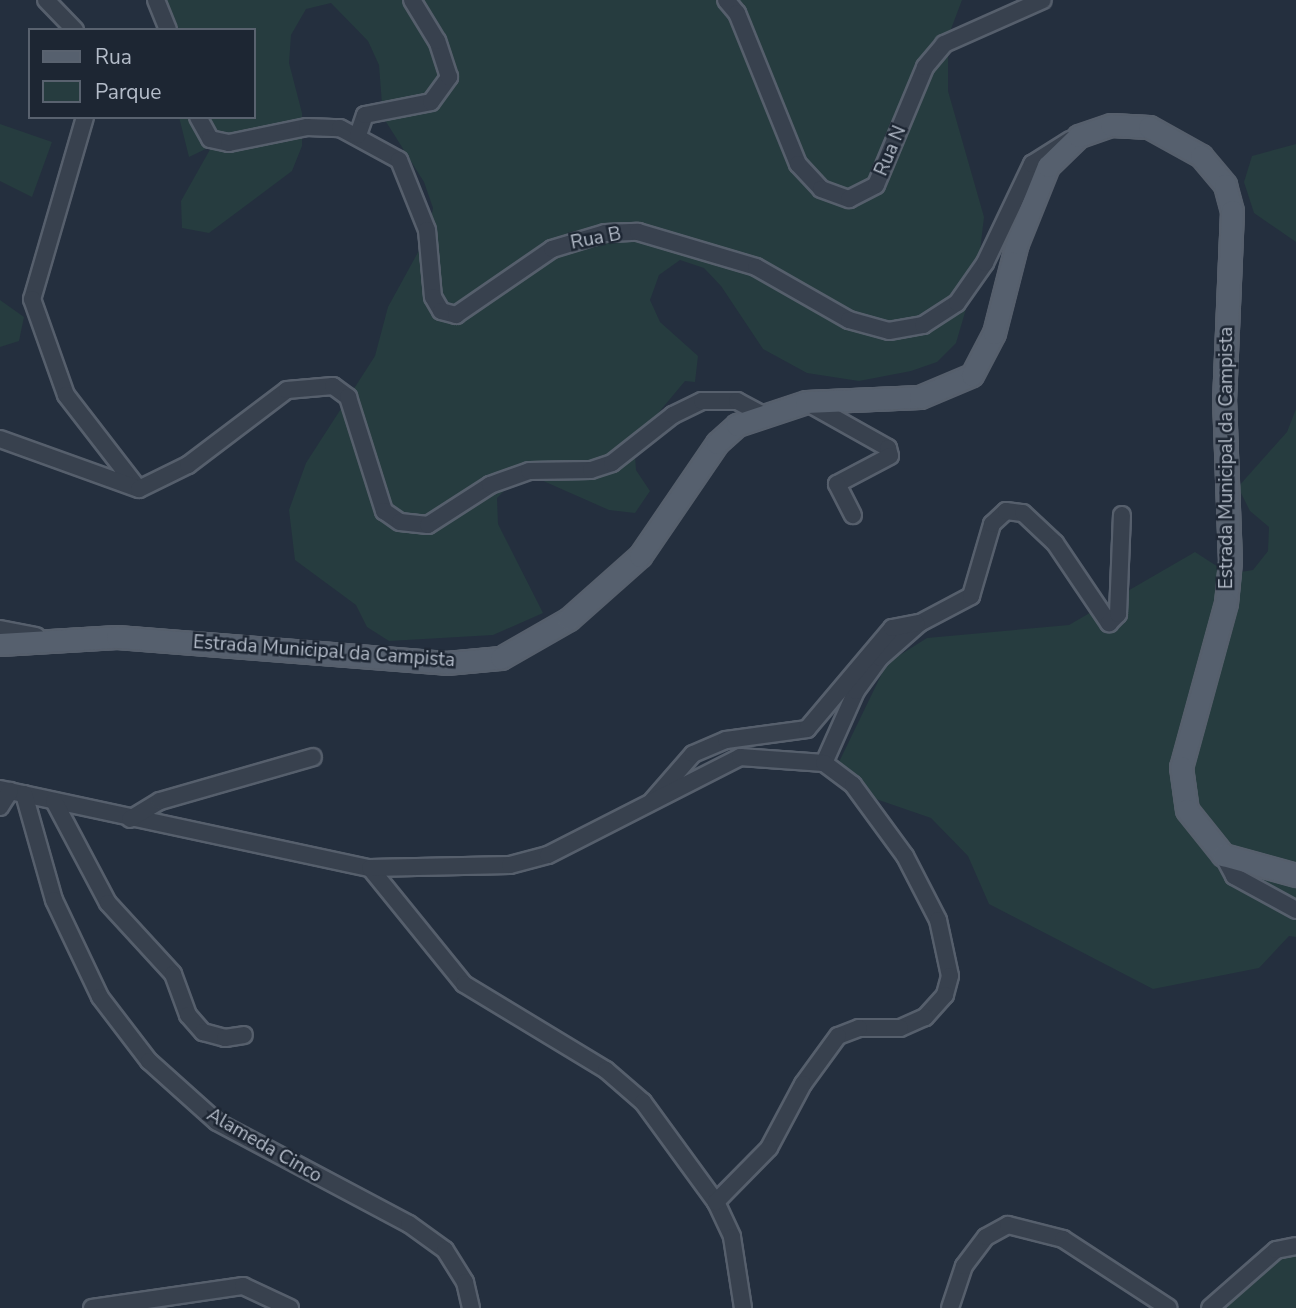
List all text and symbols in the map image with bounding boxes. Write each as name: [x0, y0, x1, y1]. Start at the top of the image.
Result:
legend: [28, 28, 256, 119]
text: Rua: [95, 43, 132, 71]
text: Parque: [95, 78, 162, 106]
street label: Rua N: [870, 122, 912, 180]
street label: Rua B: [569, 223, 623, 255]
street label: Estrada Municipal da Campista: [1216, 327, 1238, 589]
street label: Estrada Municipal da Campista: [192, 631, 456, 673]
street label: Alameda Cinco: [202, 1104, 326, 1188]

